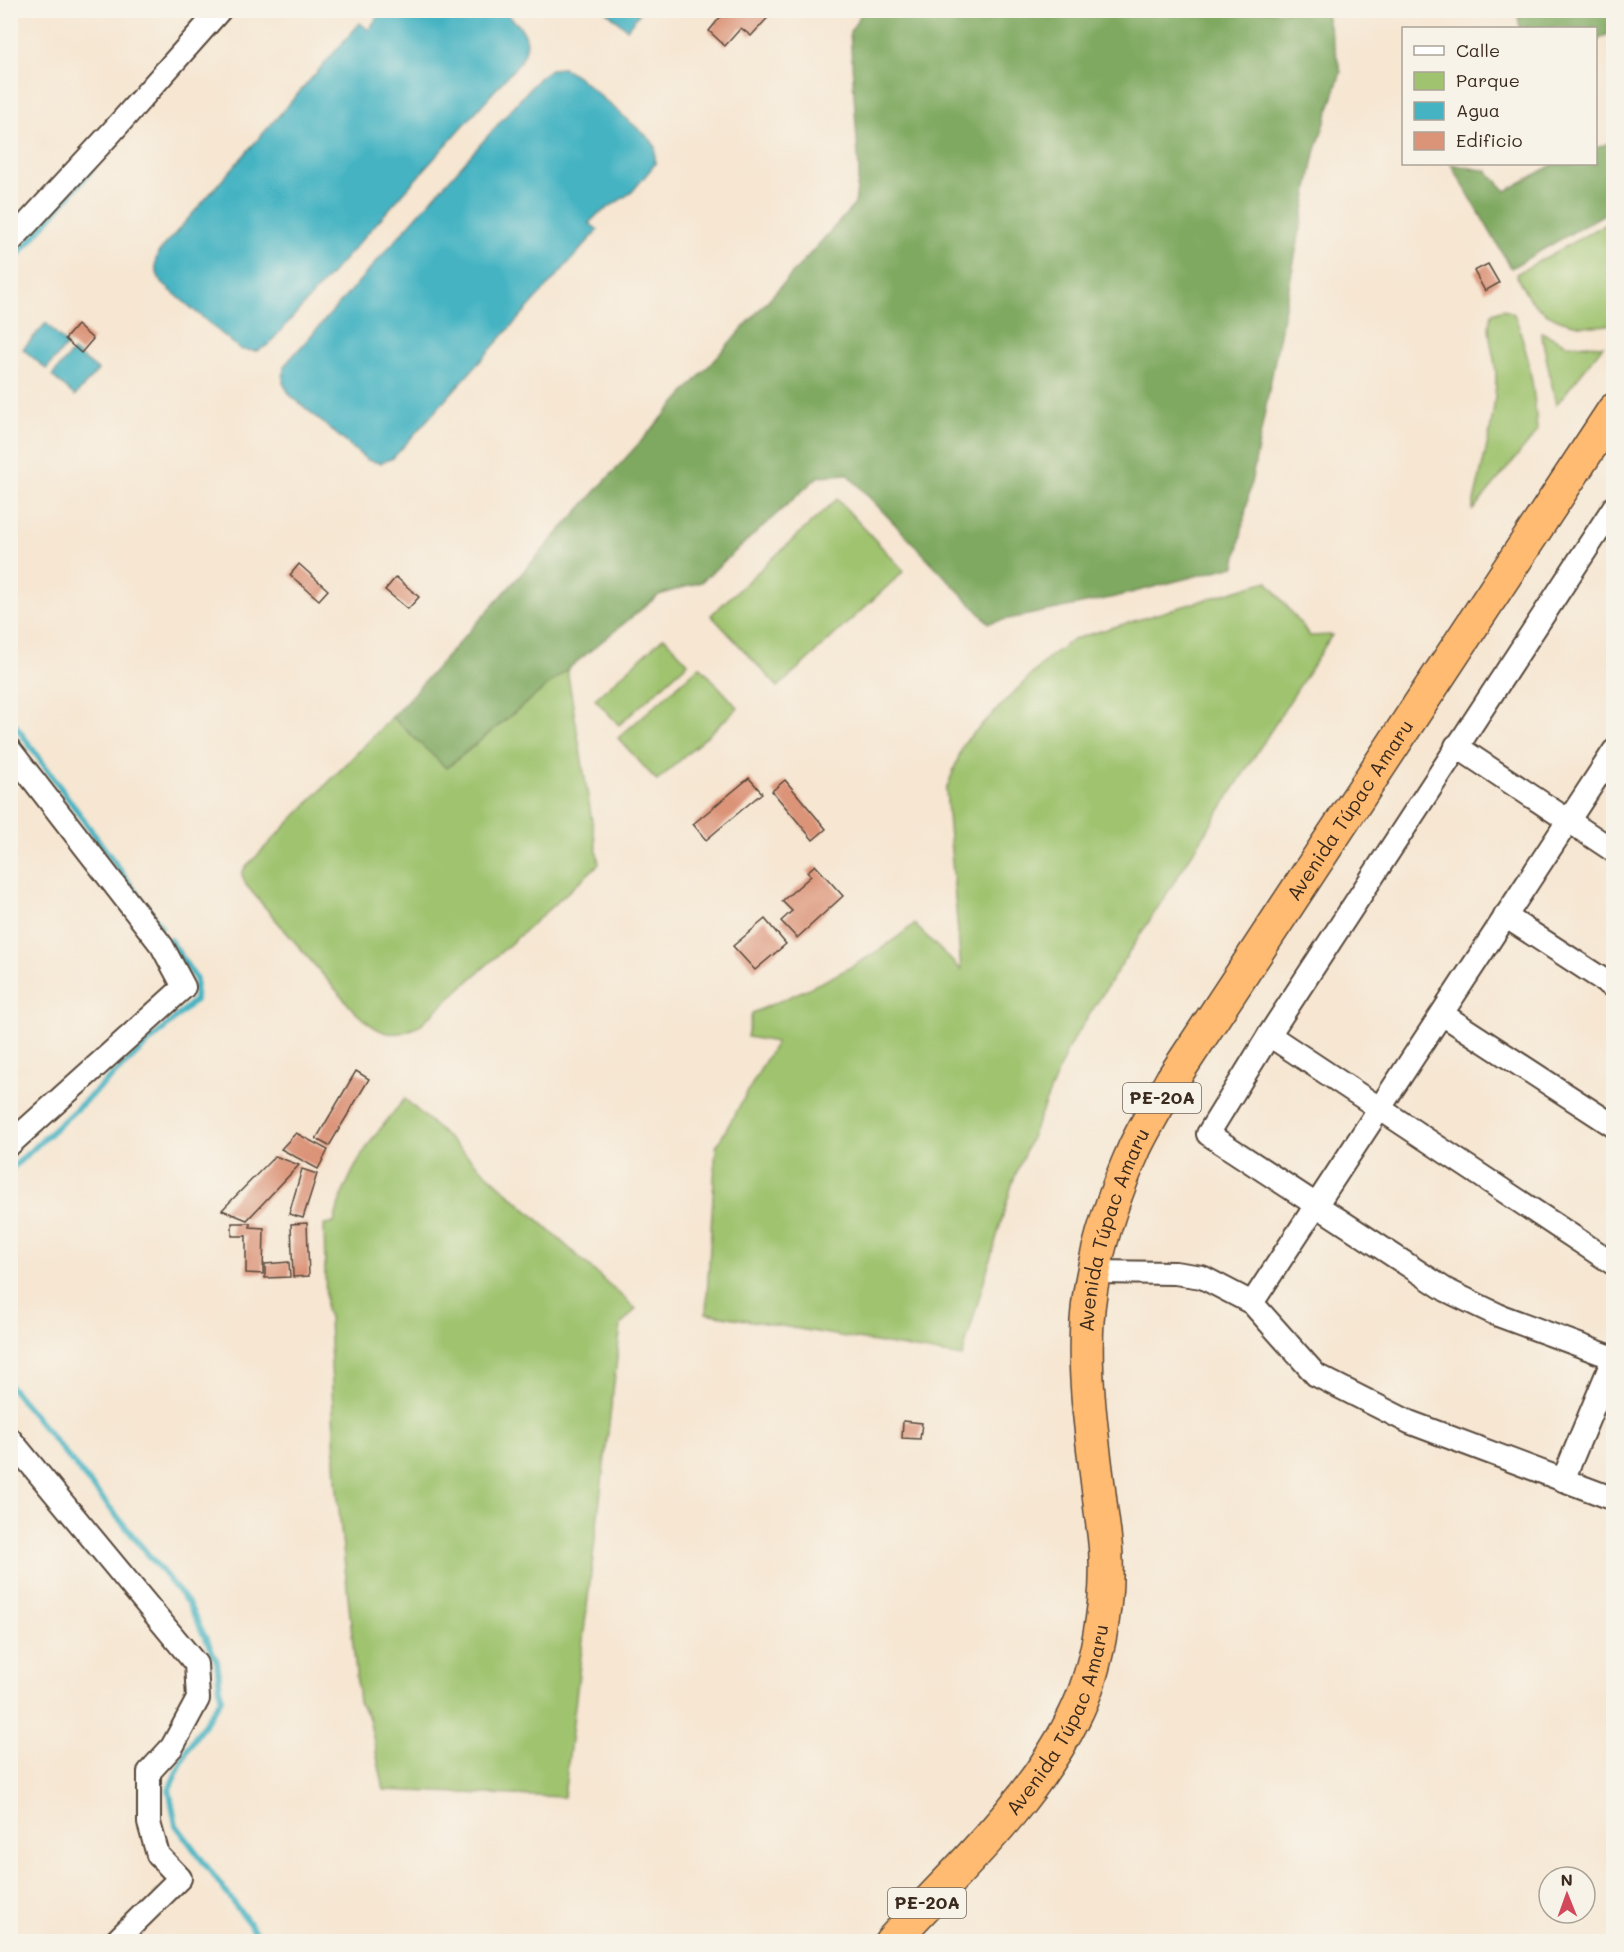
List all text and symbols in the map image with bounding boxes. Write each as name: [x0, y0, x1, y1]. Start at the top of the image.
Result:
legend: [1402, 27, 1597, 165]
text: Calle: [1456, 38, 1500, 62]
text: Parque: [1456, 68, 1520, 92]
text: Agua: [1456, 98, 1500, 122]
text: Edificio: [1456, 128, 1523, 152]
street label: Avenida Túpac Amaru: [1280, 714, 1418, 905]
road number: PE-20A: [1123, 1083, 1201, 1113]
street label: Avenida Túpac Amaru: [1072, 1123, 1155, 1332]
street label: Avenida Túpac Amaru: [999, 1622, 1113, 1820]
north arrow: [1537, 1865, 1597, 1925]
text: N: [1560, 1869, 1573, 1890]
road number: PE-20A: [888, 1888, 966, 1918]

